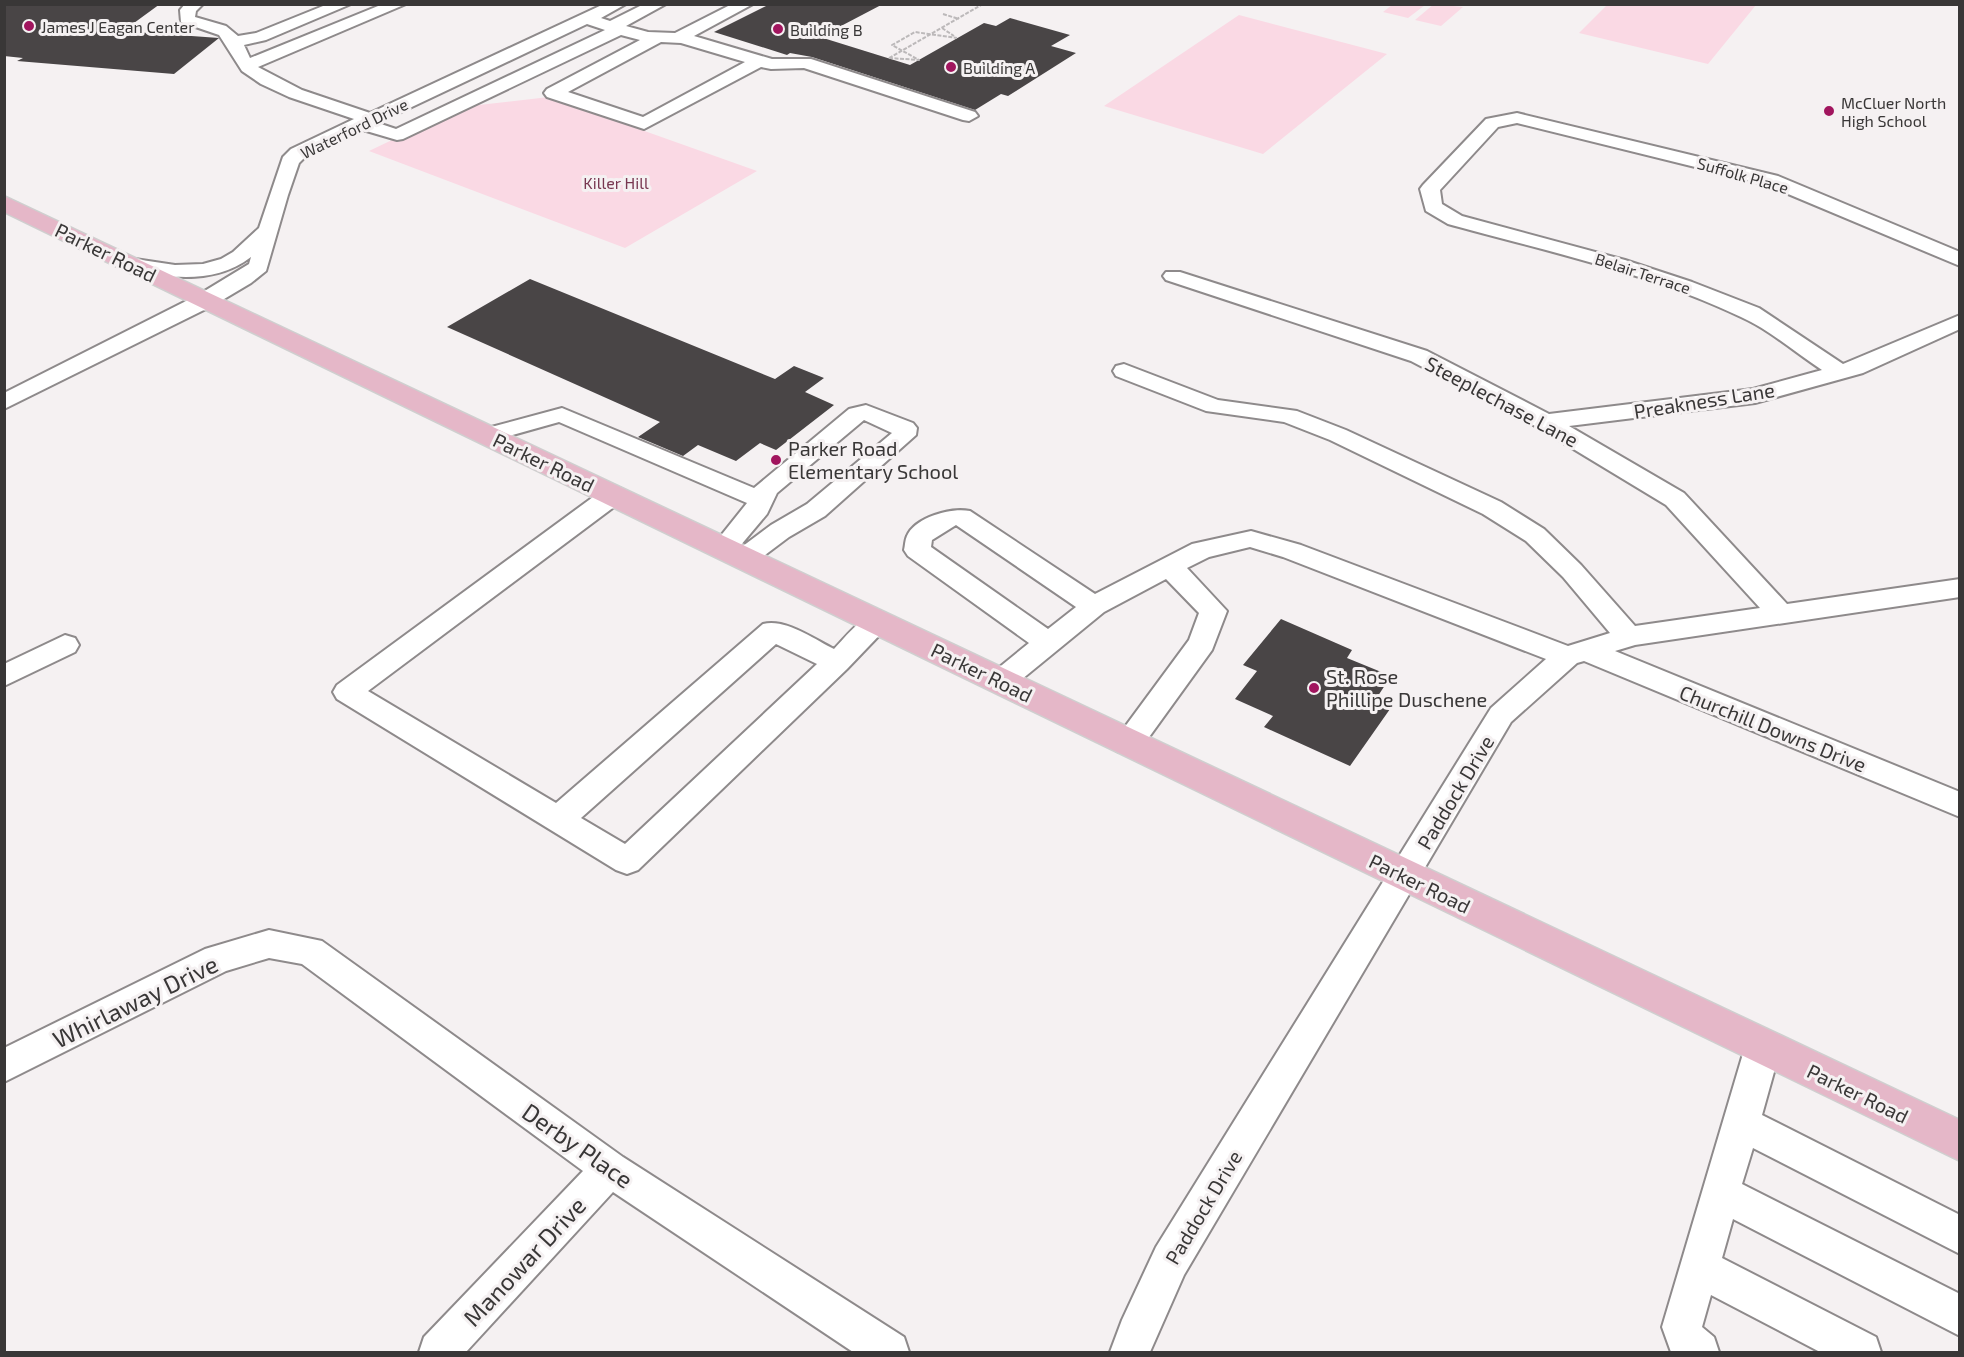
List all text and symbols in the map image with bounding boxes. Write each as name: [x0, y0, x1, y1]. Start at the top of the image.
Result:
place label: James J Eagan Center: [41, 17, 195, 36]
marker: James J Eagan Center: [22, 19, 36, 33]
place label: Building B: [790, 20, 863, 39]
marker: Building B: [771, 22, 785, 36]
place label: Building A: [963, 58, 1035, 77]
marker: Building A: [944, 60, 958, 74]
place label: McCluer North High School: [1841, 93, 1946, 130]
street label: Waterford Drive: [297, 94, 411, 162]
marker: McCluer North High School: [1822, 104, 1836, 118]
street label: Suffolk Place: [1695, 153, 1791, 197]
park label: Killer Hill: [583, 173, 649, 192]
street label: Parker Road: [52, 217, 160, 287]
street label: Belair Terrace: [1593, 249, 1693, 297]
street label: Steeplechase Lane: [1421, 351, 1583, 451]
street label: Preakness Lane: [1632, 377, 1776, 423]
street label: Parker Road: [490, 427, 598, 497]
place label: Parker Road Elementary School: [788, 436, 958, 483]
marker: Parker Road Elementary School: [769, 453, 783, 467]
street label: Parker Road: [928, 637, 1036, 707]
place label: St. Rose Phillipe Duschene: [1326, 664, 1487, 711]
street label: Churchill Downs Drive: [1676, 680, 1870, 776]
marker: St. Rose Phillipe Duschene: [1307, 681, 1321, 695]
street label: Paddock Drive: [1412, 731, 1498, 853]
street label: Parker Road: [1366, 848, 1474, 918]
street label: Whirlaway Drive: [48, 949, 222, 1053]
street label: Parker Road: [1804, 1058, 1912, 1128]
street label: Derby Place: [517, 1096, 639, 1194]
street label: Paddock Drive: [1160, 1146, 1246, 1268]
street label: Manowar Drive: [457, 1190, 591, 1332]

